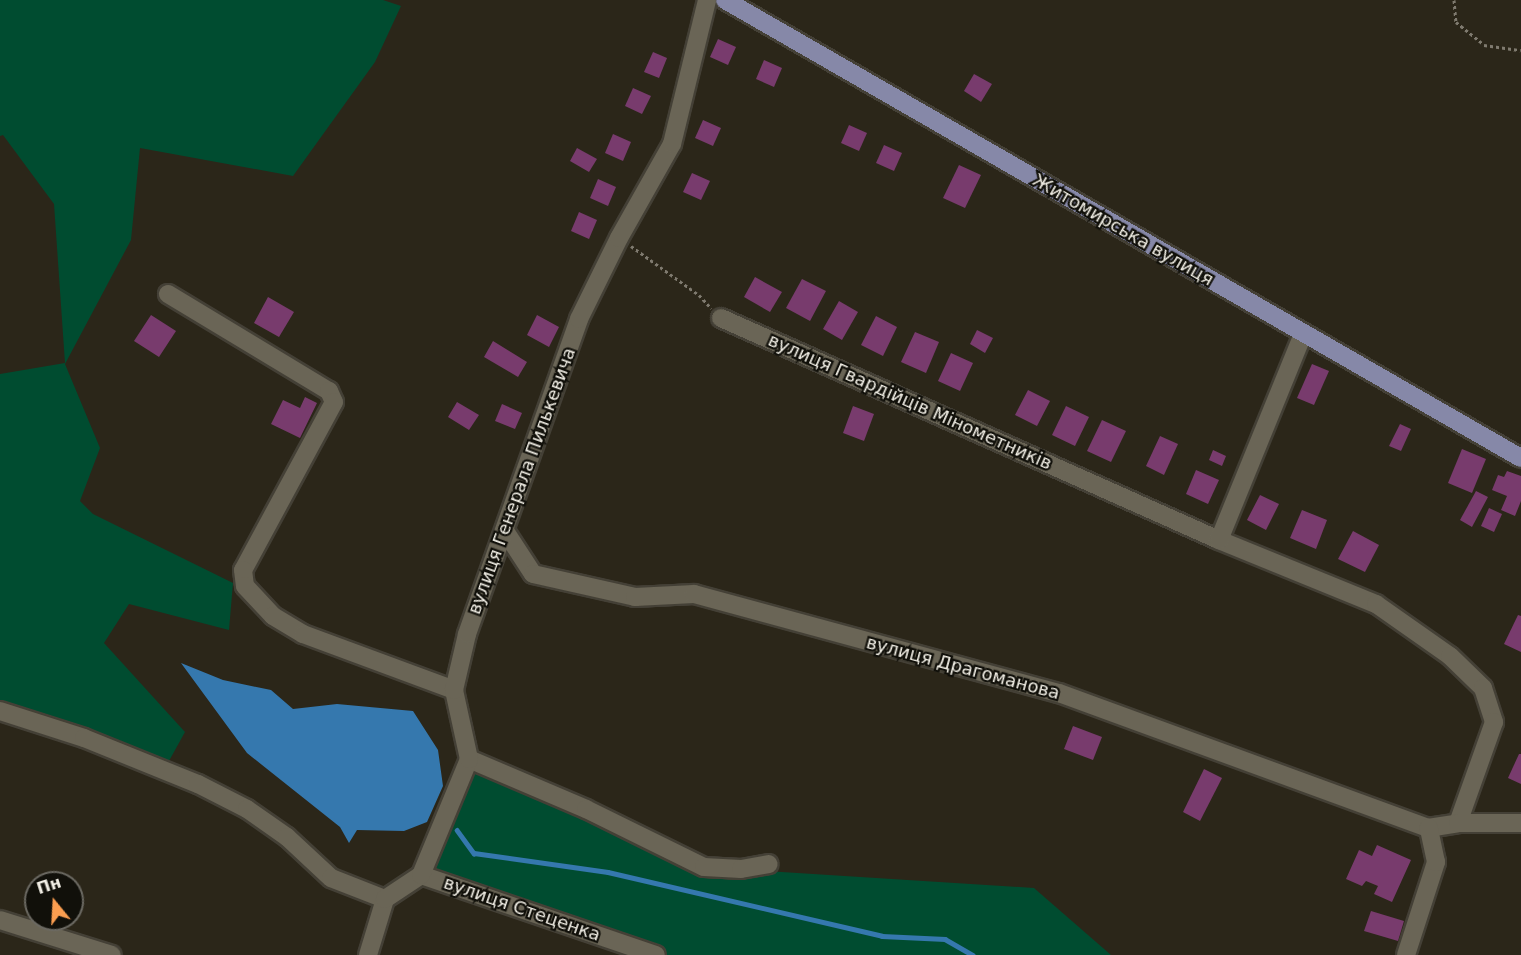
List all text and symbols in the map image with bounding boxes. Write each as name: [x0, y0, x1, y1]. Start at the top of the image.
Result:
street label: Житомирська вулиця: [1029, 169, 1217, 291]
street label: вулиця Гвардійців Мінометників: [765, 329, 1055, 475]
street label: вулиця Генерала Пилькевича: [464, 345, 580, 617]
street label: вулиця Драгоманова: [864, 632, 1062, 704]
north arrow: [24, 871, 84, 931]
text: Пн: [34, 872, 63, 898]
street label: вулиця Стеценка: [441, 872, 603, 946]

